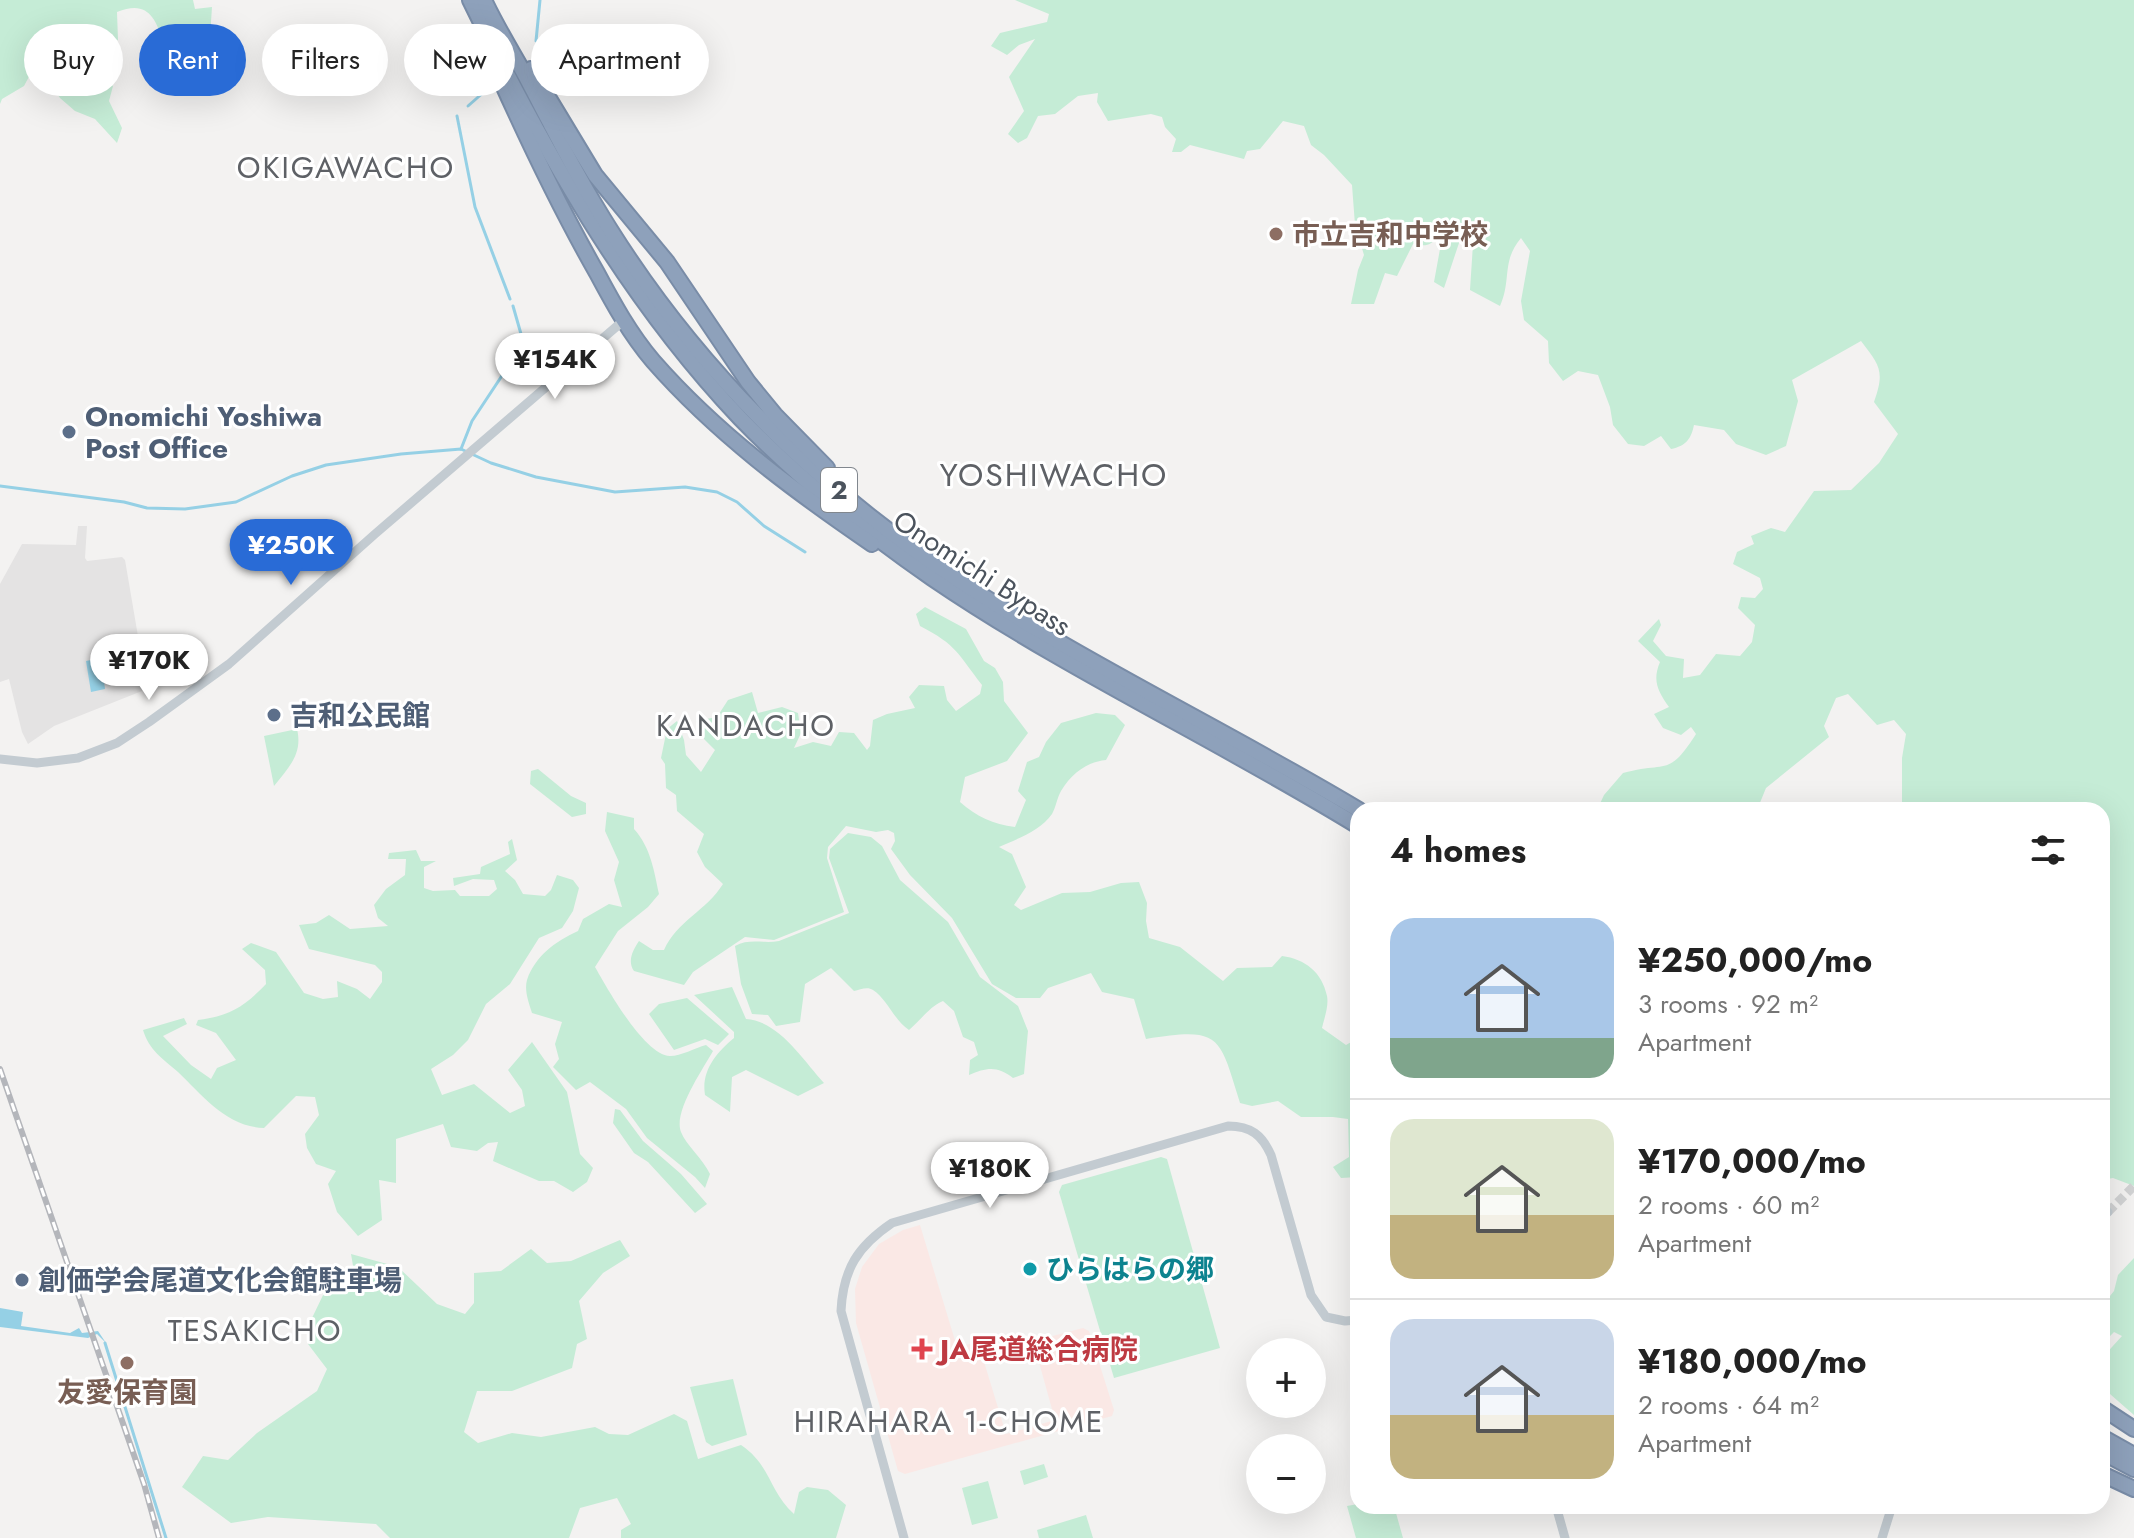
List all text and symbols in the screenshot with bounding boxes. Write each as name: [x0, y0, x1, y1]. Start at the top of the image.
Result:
chip: Buy: [24, 24, 123, 96]
chip: Rent: [139, 24, 246, 96]
chip: Filters: [262, 24, 388, 96]
chip: New: [404, 24, 515, 96]
chip: Apartment: [531, 24, 709, 96]
district label: OKIGAWACHO: [237, 146, 455, 189]
place label: 市立吉和中学校: [1292, 214, 1488, 255]
marker: 市立吉和中学校: [1267, 225, 1285, 243]
pin: ¥154K: [499, 333, 611, 401]
text: ¥154K: [513, 340, 597, 378]
place label: Onomichi Yoshiwa Post Office: [85, 396, 322, 469]
marker: Onomichi Yoshiwa Post Office: [60, 423, 78, 441]
district label: YOSHIWACHO: [940, 452, 1168, 498]
road number: 2: [821, 468, 857, 512]
street label: Onomichi Bypass: [885, 500, 1079, 646]
pin: ¥250K: [235, 519, 347, 587]
text: ¥250K: [248, 526, 334, 564]
pin: ¥170K: [93, 634, 205, 702]
text: ¥170K: [108, 641, 190, 679]
place label: 吉和公民館: [290, 695, 430, 736]
district label: KANDACHO: [656, 704, 836, 747]
marker: 吉和公民館: [265, 706, 283, 724]
text: 4 homes: [1390, 826, 1526, 875]
icon: filters: [2026, 828, 2070, 872]
text: ¥250,000/mo: [1638, 936, 1872, 985]
icon: home: [1454, 950, 1550, 1046]
text: 3 rooms · 92 m²: [1638, 985, 1818, 1023]
text: Apartment: [1638, 1023, 1751, 1061]
text: ¥170,000/mo: [1638, 1137, 1866, 1186]
pin: ¥180K: [934, 1142, 1046, 1210]
text: ¥180K: [949, 1149, 1031, 1187]
icon: home: [1454, 1151, 1550, 1247]
text: 2 rooms · 60 m²: [1638, 1186, 1819, 1224]
text: Apartment: [1638, 1224, 1751, 1262]
place label: ひらはらの郷: [1046, 1249, 1214, 1290]
place label: 創価学会尾道文化会館駐車場: [38, 1260, 402, 1301]
marker: ひらはらの郷: [1021, 1260, 1039, 1278]
marker: 創価学会尾道文化会館駐車場: [13, 1271, 31, 1289]
district label: TESAKICHO: [168, 1309, 342, 1352]
place label: JA尾道総合病院: [935, 1329, 1138, 1370]
text: ¥180,000/mo: [1638, 1337, 1867, 1386]
marker: JA尾道総合病院: [911, 1338, 933, 1360]
map controls: [1246, 1338, 1326, 1514]
button: +: [1246, 1338, 1326, 1418]
icon: home: [1454, 1351, 1550, 1447]
marker: 友愛保育園: [118, 1354, 136, 1372]
place label: 友愛保育園: [57, 1372, 197, 1413]
text: 2 rooms · 64 m²: [1638, 1386, 1819, 1424]
district label: HIRAHARA 1-CHOME: [794, 1400, 1104, 1443]
text: Apartment: [1638, 1424, 1751, 1462]
button: −: [1246, 1434, 1326, 1514]

